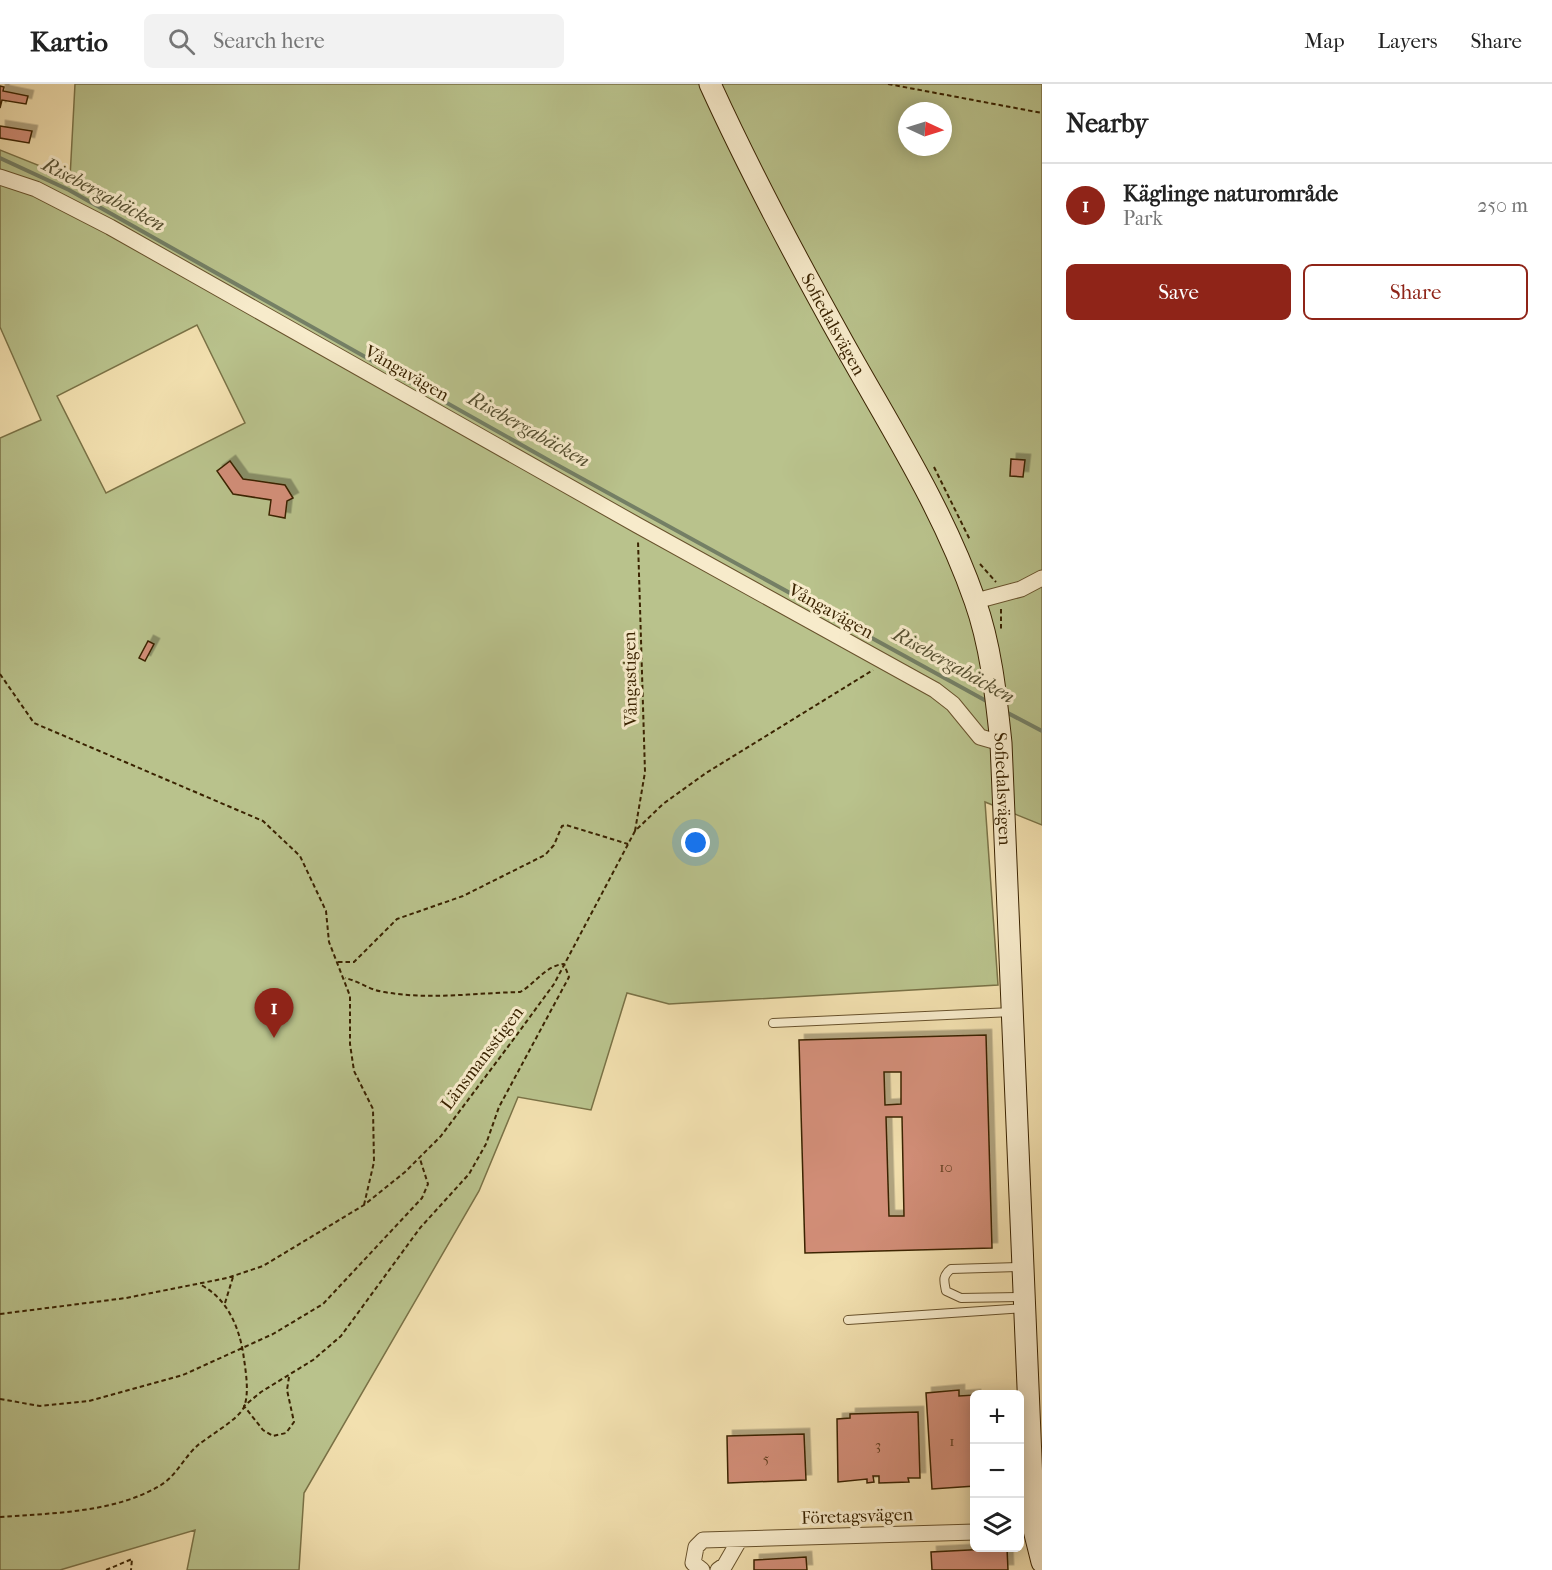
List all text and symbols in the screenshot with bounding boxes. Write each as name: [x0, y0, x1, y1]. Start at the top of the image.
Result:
search box: [144, 14, 564, 68]
text: Kartio: [30, 25, 108, 58]
icon: search: [165, 25, 198, 58]
text: Search here: [213, 28, 325, 54]
text: Map: [1304, 29, 1345, 53]
text: Layers: [1378, 29, 1437, 53]
text: Share: [1470, 29, 1522, 53]
north arrow: [898, 102, 952, 156]
text: Nearby: [1066, 108, 1148, 139]
water label: Risebergabäcken: [37, 152, 169, 236]
text: Käglinge naturområde: [1123, 181, 1338, 207]
text: 1: [1082, 194, 1089, 217]
text: 250 m: [1477, 194, 1528, 217]
text: Park: [1123, 207, 1163, 230]
button: Save: [1066, 264, 1291, 320]
button: Share: [1303, 264, 1528, 320]
street label: Sofiedalsvägen: [796, 270, 870, 380]
street label: Vångavägen: [360, 340, 453, 406]
water label: Risebergabäcken: [462, 386, 594, 472]
street label: Vångavägen: [784, 579, 877, 644]
water label: Risebergabäcken: [887, 622, 1019, 708]
street label: Vångastigen: [619, 631, 642, 728]
street label: Sofiedalsvägen: [989, 731, 1015, 846]
your location: [681, 828, 710, 857]
pin: 1: [254, 988, 294, 1038]
street label: Länsmansstigen: [437, 1002, 528, 1114]
house number: 10: [939, 1158, 953, 1176]
map controls: [970, 1390, 1024, 1552]
button: +: [970, 1390, 1024, 1444]
house number: 1: [949, 1432, 955, 1450]
house number: 3: [875, 1436, 881, 1454]
button: −: [970, 1444, 1024, 1498]
house number: 5: [763, 1449, 769, 1467]
button: layers: [970, 1498, 1024, 1552]
street label: Företagsvägen: [801, 1504, 914, 1529]

